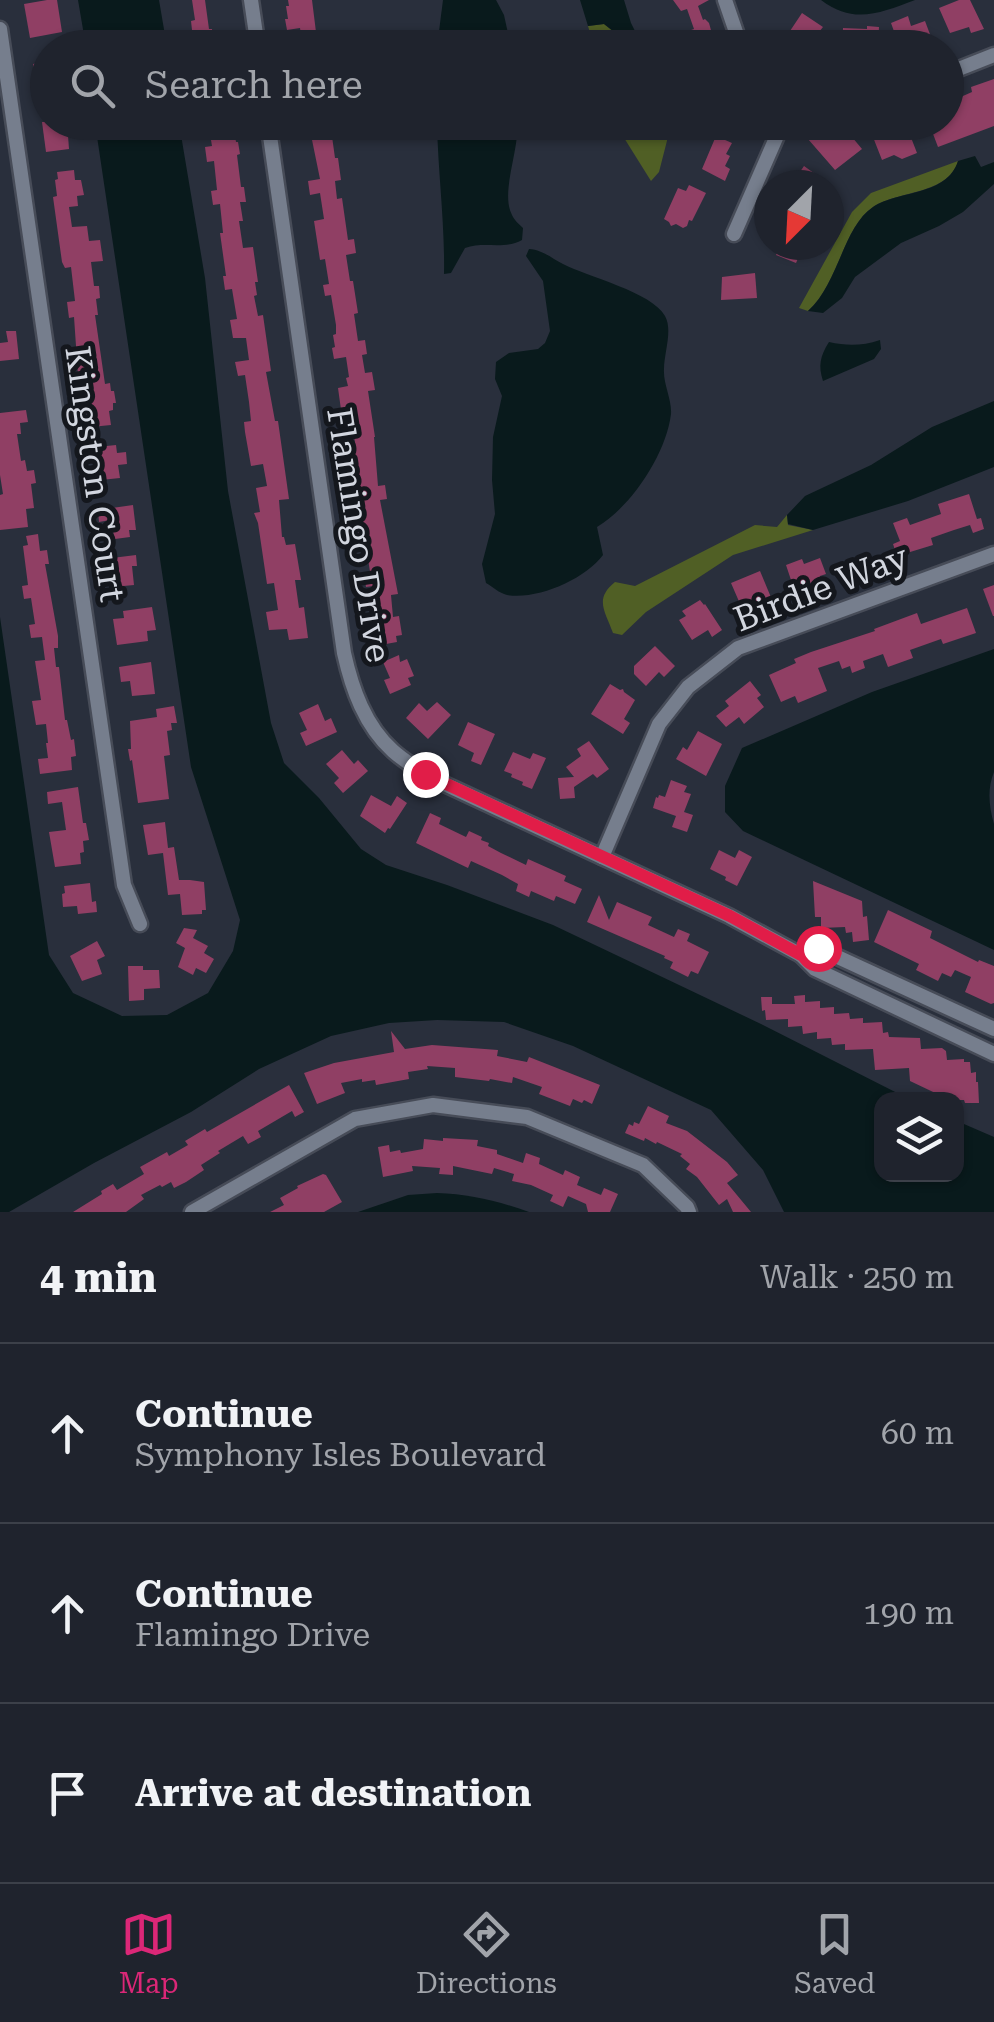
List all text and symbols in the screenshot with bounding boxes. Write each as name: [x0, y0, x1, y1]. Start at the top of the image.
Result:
search box: [30, 30, 964, 140]
icon: search: [65, 58, 120, 113]
text: Search here: [145, 63, 363, 107]
north arrow: [754, 170, 844, 260]
street label: Kingston Court: [56, 344, 133, 605]
street label: Flamingo Drive: [318, 405, 399, 665]
street label: Birdie Way: [728, 536, 914, 640]
route end: [403, 752, 449, 798]
route start: [796, 926, 842, 972]
map controls: [874, 1092, 964, 1182]
button: layers: [874, 1092, 964, 1182]
text: 4 min: [40, 1253, 157, 1302]
text: Walk · 250 m: [760, 1258, 954, 1296]
text: Continue: [135, 1392, 313, 1436]
icon: ahead: [40, 1406, 95, 1461]
text: 60 m: [881, 1414, 954, 1452]
text: Symphony Isles Boulevard: [135, 1436, 546, 1474]
text: Continue: [135, 1572, 313, 1616]
icon: ahead: [40, 1586, 95, 1641]
text: 190 m: [863, 1594, 954, 1632]
text: Flamingo Drive: [135, 1616, 370, 1654]
icon: arrive: [40, 1766, 95, 1821]
text: Arrive at destination: [135, 1771, 531, 1815]
tab: Map: [119, 1907, 179, 2000]
tab: Directions: [416, 1907, 557, 2000]
tab: Saved: [794, 1907, 875, 2000]

